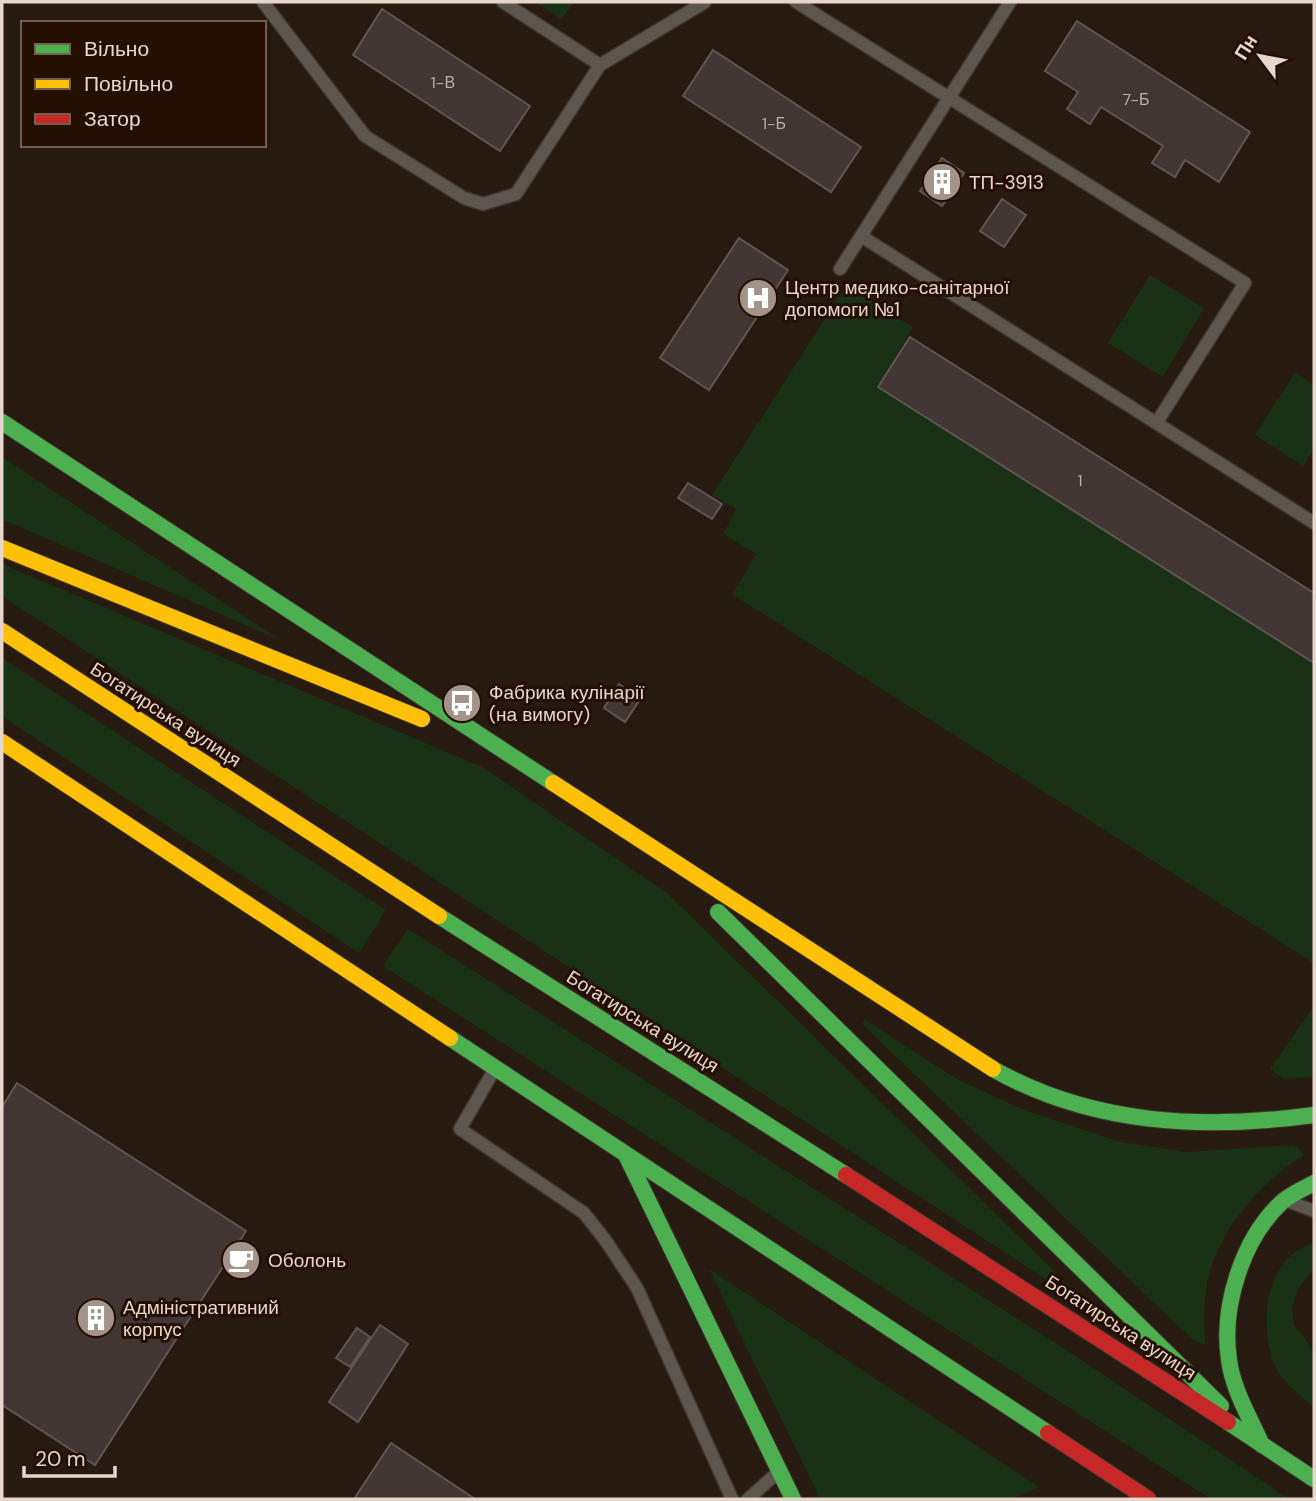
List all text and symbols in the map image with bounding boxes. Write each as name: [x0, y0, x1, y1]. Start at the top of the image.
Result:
legend: [21, 21, 266, 147]
north arrow: [1225, 21, 1295, 91]
text: Пн: [1229, 30, 1263, 65]
text: Вільно: [84, 35, 149, 63]
text: Повільно: [84, 70, 173, 98]
house number: 1-В: [431, 72, 455, 93]
house number: 7-Б: [1122, 89, 1150, 110]
text: Затор: [84, 105, 141, 133]
house number: 1-Б: [762, 113, 786, 134]
building icon: ТП-3913: [921, 161, 963, 203]
place label: ТП-3913: [969, 170, 1044, 195]
place label: Центр медико-санітарної допомоги №1: [785, 275, 1010, 322]
hospital icon: Центр медико-санітарної допомоги №1: [737, 277, 779, 319]
house number: 1: [1078, 470, 1083, 491]
street label: Богатирська вулиця: [86, 656, 246, 773]
place label: Фабрика кулінарії (на вимогу): [489, 680, 645, 727]
bus stop icon: Фабрика кулінарії (на вимогу): [441, 682, 483, 724]
street label: Богатирська вулиця: [562, 964, 724, 1078]
cafe icon: Оболонь: [220, 1239, 262, 1281]
place label: Оболонь: [268, 1248, 346, 1273]
street label: Богатирська вулиця: [1041, 1269, 1201, 1386]
place label: Адміністративний корпус: [123, 1295, 279, 1342]
building icon: Адміністративний корпус: [75, 1297, 117, 1339]
scale bar: [24, 1434, 116, 1478]
text: 20 m: [35, 1445, 86, 1473]

